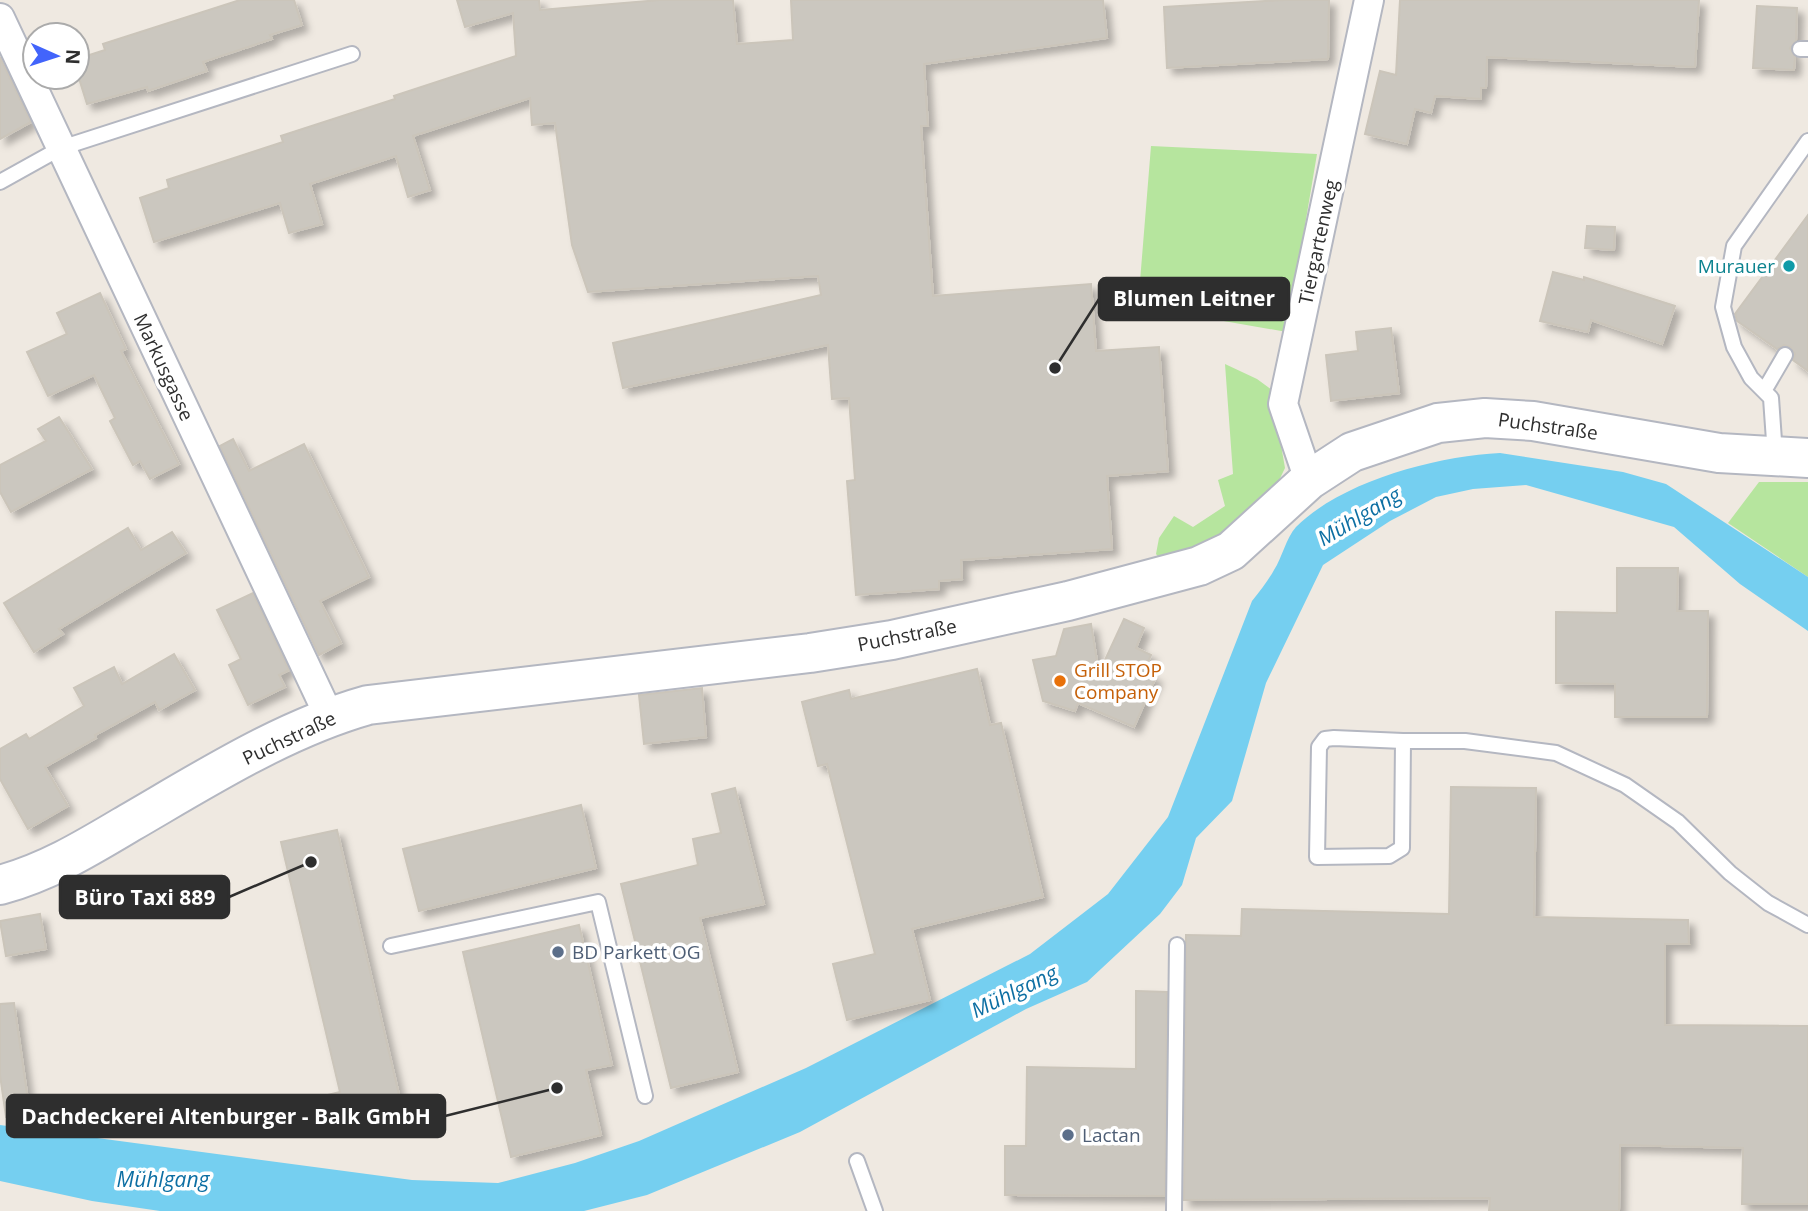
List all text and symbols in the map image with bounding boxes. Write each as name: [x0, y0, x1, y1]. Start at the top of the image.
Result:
north arrow: [21, 21, 91, 91]
text: N: [60, 48, 86, 65]
street label: Tiergartenweg: [1292, 177, 1344, 307]
place label: Murauer: [1698, 253, 1775, 279]
marker: Murauer: [1781, 258, 1797, 274]
callout: Blumen Leitner: [1099, 278, 1289, 320]
text: Blumen Leitner: [1113, 284, 1276, 312]
street label: Markusgasse: [128, 309, 200, 425]
street label: Puchstraße: [1496, 406, 1600, 446]
water label: Mühlgang: [1312, 480, 1407, 552]
street label: Puchstraße: [855, 613, 959, 657]
place label: Grill STOP Company: [1074, 657, 1162, 705]
marker: Grill STOP Company: [1052, 673, 1068, 689]
street label: Puchstraße: [238, 705, 340, 771]
callout: Büro Taxi 889: [60, 876, 229, 918]
text: Büro Taxi 889: [75, 883, 215, 911]
place label: BD Parkett OG: [572, 939, 700, 965]
marker: BD Parkett OG: [550, 944, 566, 960]
water label: Mühlgang: [966, 958, 1063, 1024]
callout: Dachdeckerei Altenburger - Balk GmbH: [7, 1095, 445, 1137]
text: Dachdeckerei Altenburger - Balk GmbH: [21, 1102, 431, 1130]
place label: Lactan: [1082, 1122, 1141, 1148]
marker: Lactan: [1060, 1127, 1076, 1143]
water label: Mühlgang: [117, 1165, 211, 1193]

